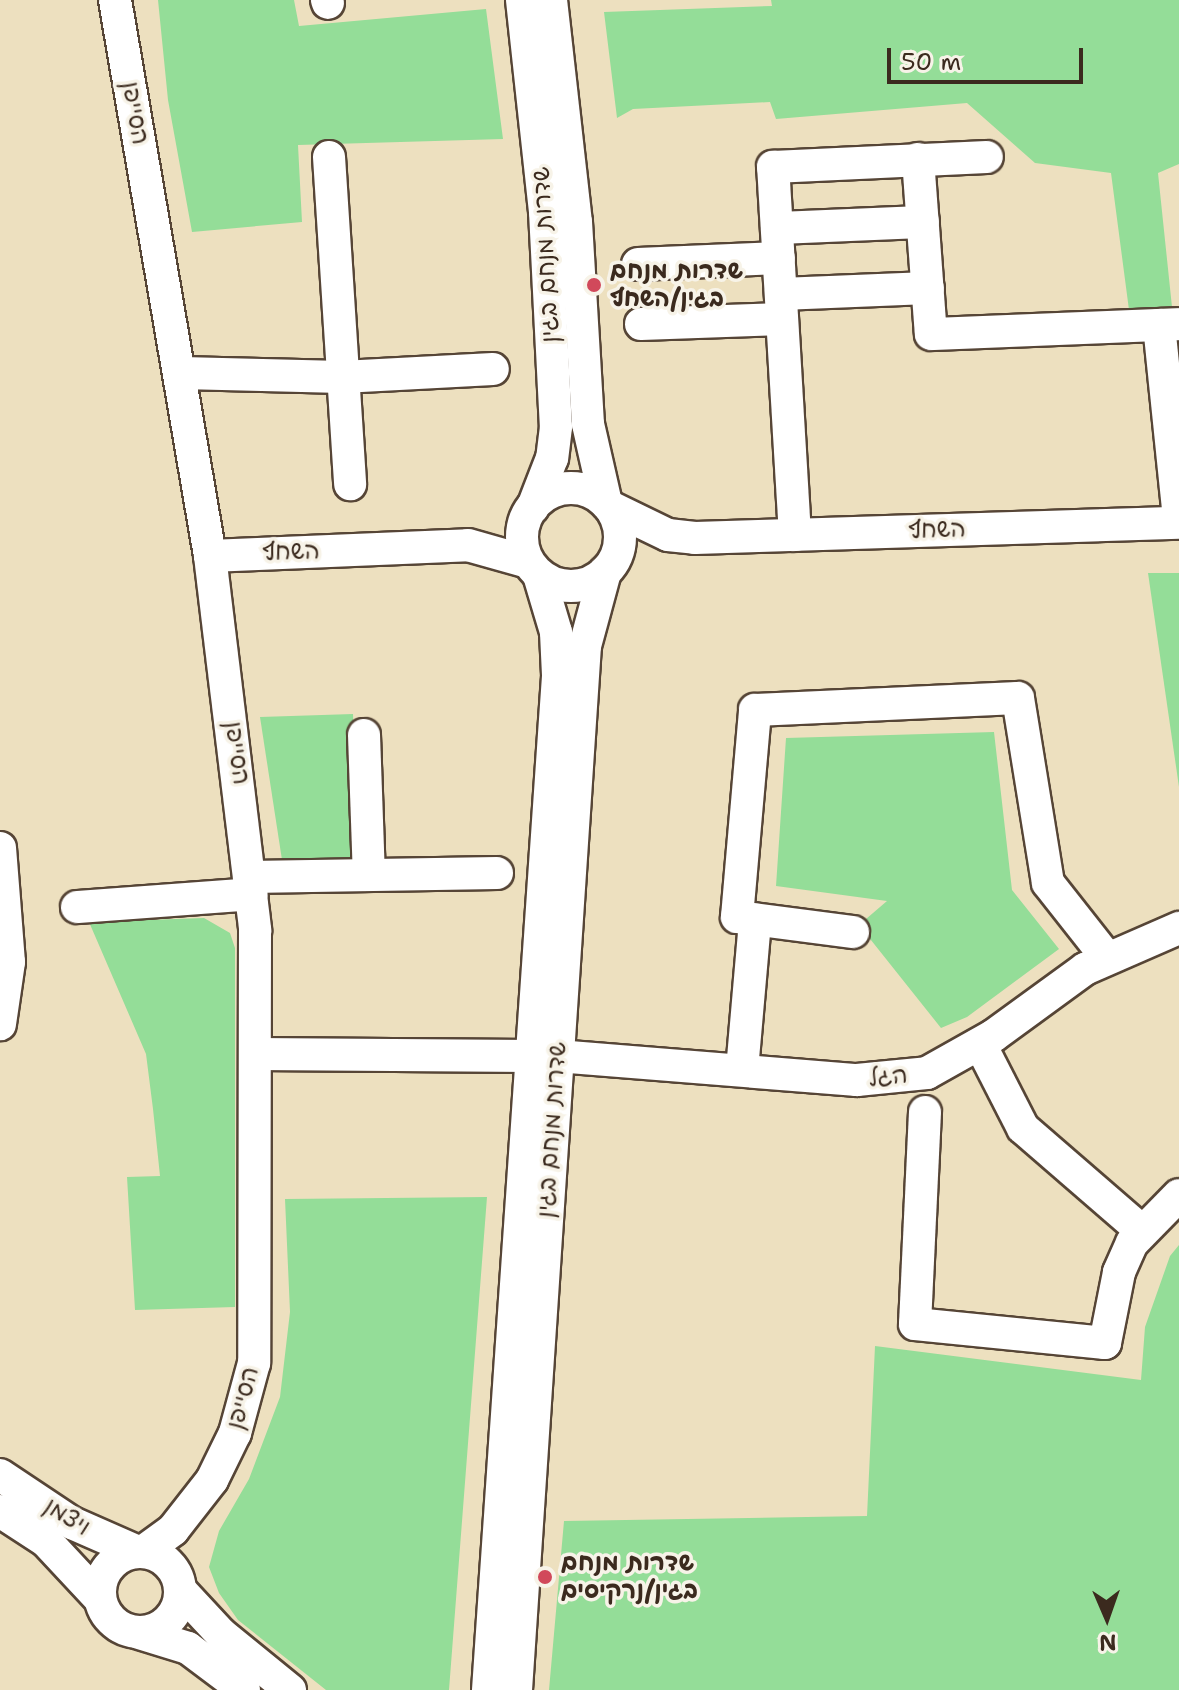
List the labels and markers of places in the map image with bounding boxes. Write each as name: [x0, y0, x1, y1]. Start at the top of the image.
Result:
place label: שדרות מנחם בגין/השחף: [610, 257, 743, 313]
marker: שדרות מנחם בגין/השחף: [585, 276, 603, 294]
place label: שדרות מנחם בגין/נרקיסים: [561, 1549, 698, 1605]
marker: שדרות מנחם בגין/נרקיסים: [536, 1568, 554, 1586]

